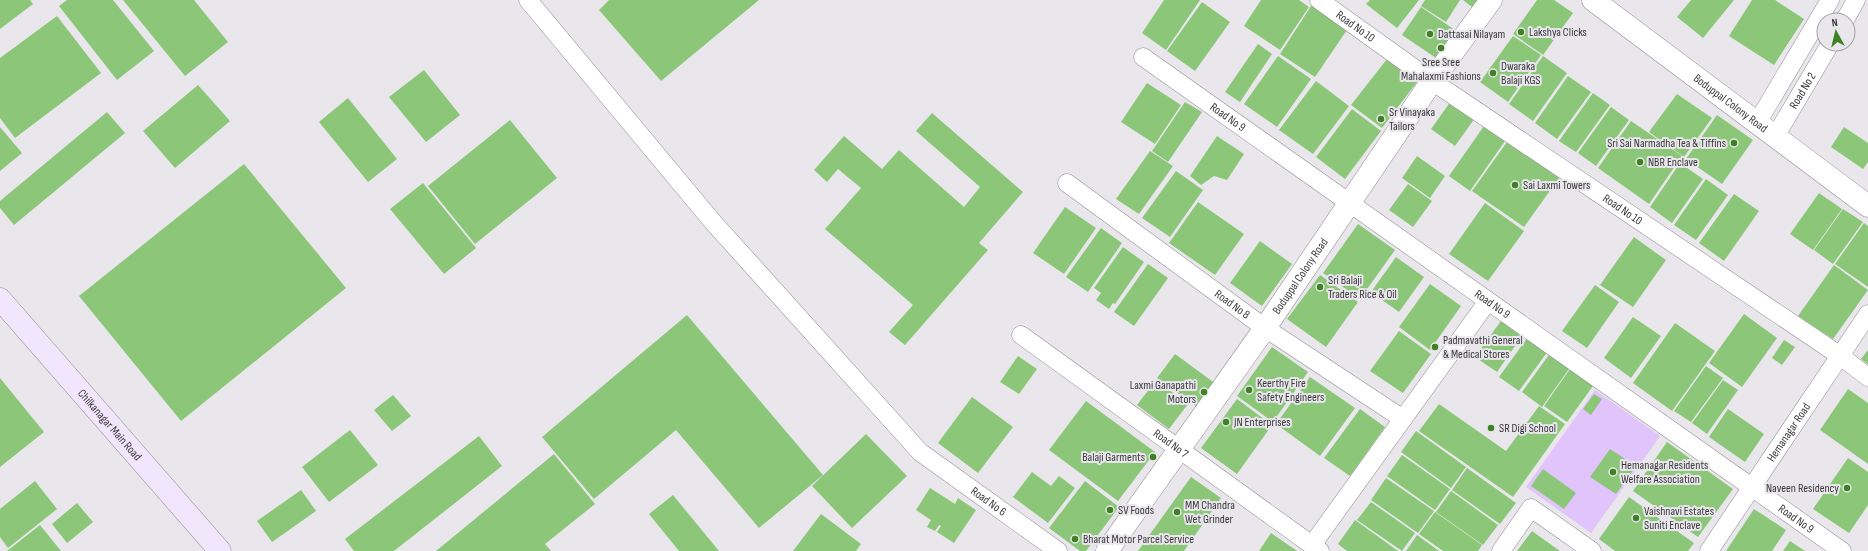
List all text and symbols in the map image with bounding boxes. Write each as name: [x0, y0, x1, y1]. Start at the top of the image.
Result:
street label: Road No 10: [1333, 8, 1378, 46]
north arrow: [1816, 12, 1856, 52]
text: N: [1831, 16, 1839, 29]
place label: Lakshya Clicks: [1529, 25, 1587, 40]
place label: Dattasai Nilayam: [1438, 27, 1506, 42]
marker: Lakshya Clicks: [1516, 27, 1526, 37]
marker: Dattasai Nilayam: [1425, 29, 1435, 39]
marker: Sree Sree Mahalaxmi Fashions: [1436, 43, 1446, 53]
place label: Sree Sree Mahalaxmi Fashions: [1401, 55, 1481, 84]
place label: Dwaraka Balaji KGS: [1501, 59, 1541, 88]
marker: Dwaraka Balaji KGS: [1488, 68, 1498, 78]
street label: Road No 2: [1786, 70, 1820, 112]
street label: Boduppal Colony Road: [1690, 71, 1770, 136]
street label: Road No 9: [1207, 100, 1248, 135]
place label: Sr Vinayaka Tailors: [1389, 105, 1435, 134]
marker: Sr Vinayaka Tailors: [1376, 114, 1386, 124]
place label: Sri Sai Narmadha Tea & Tiffins: [1607, 136, 1726, 151]
marker: Sri Sai Narmadha Tea & Tiffins: [1729, 138, 1739, 148]
place label: NBR Enclave: [1648, 155, 1698, 170]
marker: NBR Enclave: [1635, 157, 1645, 167]
place label: Sai Laxmi Towers: [1523, 178, 1590, 193]
marker: Sai Laxmi Towers: [1510, 180, 1520, 190]
street label: Road No 10: [1600, 191, 1645, 228]
street label: Boduppal Colony Road: [1269, 235, 1332, 317]
place label: Sri Balaji Traders Rice & Oil: [1328, 273, 1397, 302]
marker: Sri Balaji Traders Rice & Oil: [1315, 282, 1325, 292]
street label: Road No 8: [1211, 287, 1253, 322]
street label: Road No 9: [1471, 287, 1513, 322]
place label: Padmavathi General & Medical Stores: [1443, 333, 1523, 362]
marker: Padmavathi General & Medical Stores: [1430, 342, 1440, 352]
place label: Keerthy Fire Safety Engineers: [1257, 376, 1324, 405]
place label: Laxmi Ganapathi Motors: [1130, 378, 1196, 407]
marker: Keerthy Fire Safety Engineers: [1244, 385, 1254, 395]
street label: Chilkanagar Main Road: [74, 386, 145, 464]
marker: Laxmi Ganapathi Motors: [1199, 387, 1209, 397]
street label: Hemanagar Road: [1764, 400, 1814, 465]
place label: JN Enterprises: [1233, 415, 1291, 430]
marker: JN Enterprises: [1221, 417, 1231, 427]
place label: SR Digi School: [1499, 421, 1556, 436]
marker: SR Digi School: [1486, 423, 1496, 433]
street label: Road No 7: [1150, 426, 1191, 462]
place label: Balaji Garments: [1082, 450, 1145, 465]
marker: Balaji Garments: [1148, 452, 1158, 462]
place label: Hemanagar Residents Welfare Association: [1621, 458, 1708, 487]
marker: Hemanagar Residents Welfare Association: [1608, 467, 1618, 477]
place label: Naveen Residency: [1766, 481, 1839, 496]
marker: Naveen Residency: [1842, 483, 1852, 493]
street label: Road No 6: [968, 484, 1009, 520]
place label: MM Chandra Wet Grinder: [1185, 498, 1235, 527]
street label: Road No 9: [1775, 501, 1817, 537]
place label: SV Foods: [1118, 503, 1154, 518]
place label: Vaishnavi Estates Suniti Enclave: [1644, 504, 1714, 533]
marker: SV Foods: [1105, 505, 1115, 515]
marker: MM Chandra Wet Grinder: [1172, 507, 1182, 517]
marker: Vaishnavi Estates Suniti Enclave: [1631, 513, 1641, 523]
place label: Bharat Motor Parcel Service: [1083, 532, 1194, 547]
marker: Bharat Motor Parcel Service: [1070, 534, 1080, 544]

